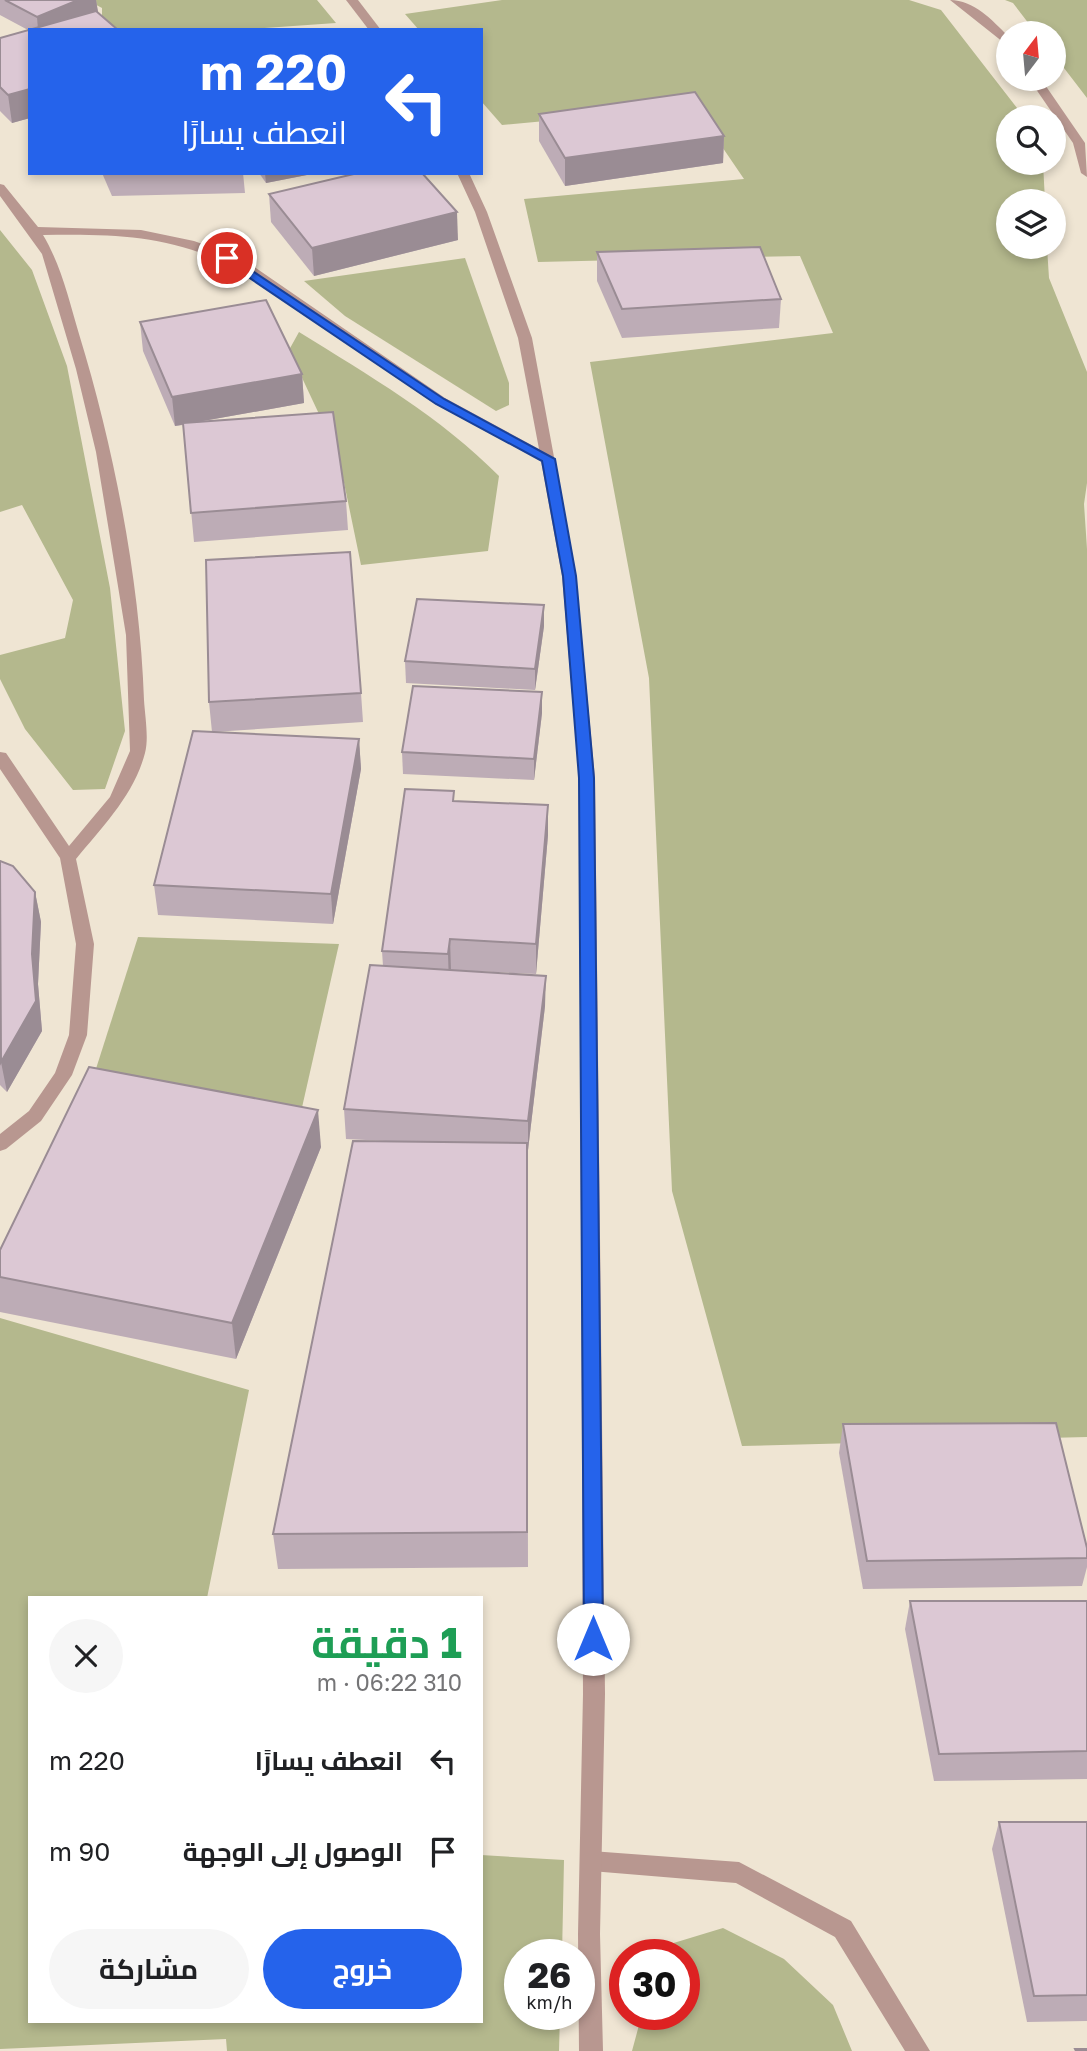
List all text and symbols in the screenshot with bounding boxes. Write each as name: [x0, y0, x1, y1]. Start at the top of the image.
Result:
north arrow: [996, 21, 1066, 91]
map controls: [996, 21, 1066, 259]
text: 220 m: [200, 42, 347, 101]
icon: left: [371, 56, 462, 147]
button: search: [996, 105, 1066, 175]
text: انعطف يسارًا: [181, 113, 347, 151]
button: layers: [996, 189, 1066, 259]
pin: [197, 228, 257, 288]
icon: arrive: [208, 239, 246, 277]
position arrow: [556, 1602, 630, 1676]
text: 1 دقيقة: [311, 1617, 462, 1667]
button: close: [49, 1619, 123, 1693]
text: 310 m · 06:22: [317, 1668, 462, 1696]
icon: left: [424, 1742, 462, 1780]
text: 220 m: [49, 1745, 125, 1776]
text: انعطف يسارًا: [255, 1745, 403, 1776]
icon: arrive: [424, 1833, 462, 1871]
text: 90 m: [49, 1836, 110, 1867]
text: الوصول إلى الوجهة: [183, 1836, 403, 1867]
button: مشاركة: [49, 1929, 249, 2009]
button: خروج: [263, 1929, 462, 2009]
speed limit sign: 30: [609, 1939, 700, 2030]
text: 26: [528, 1954, 571, 1996]
text: km/h: [527, 1991, 572, 2013]

